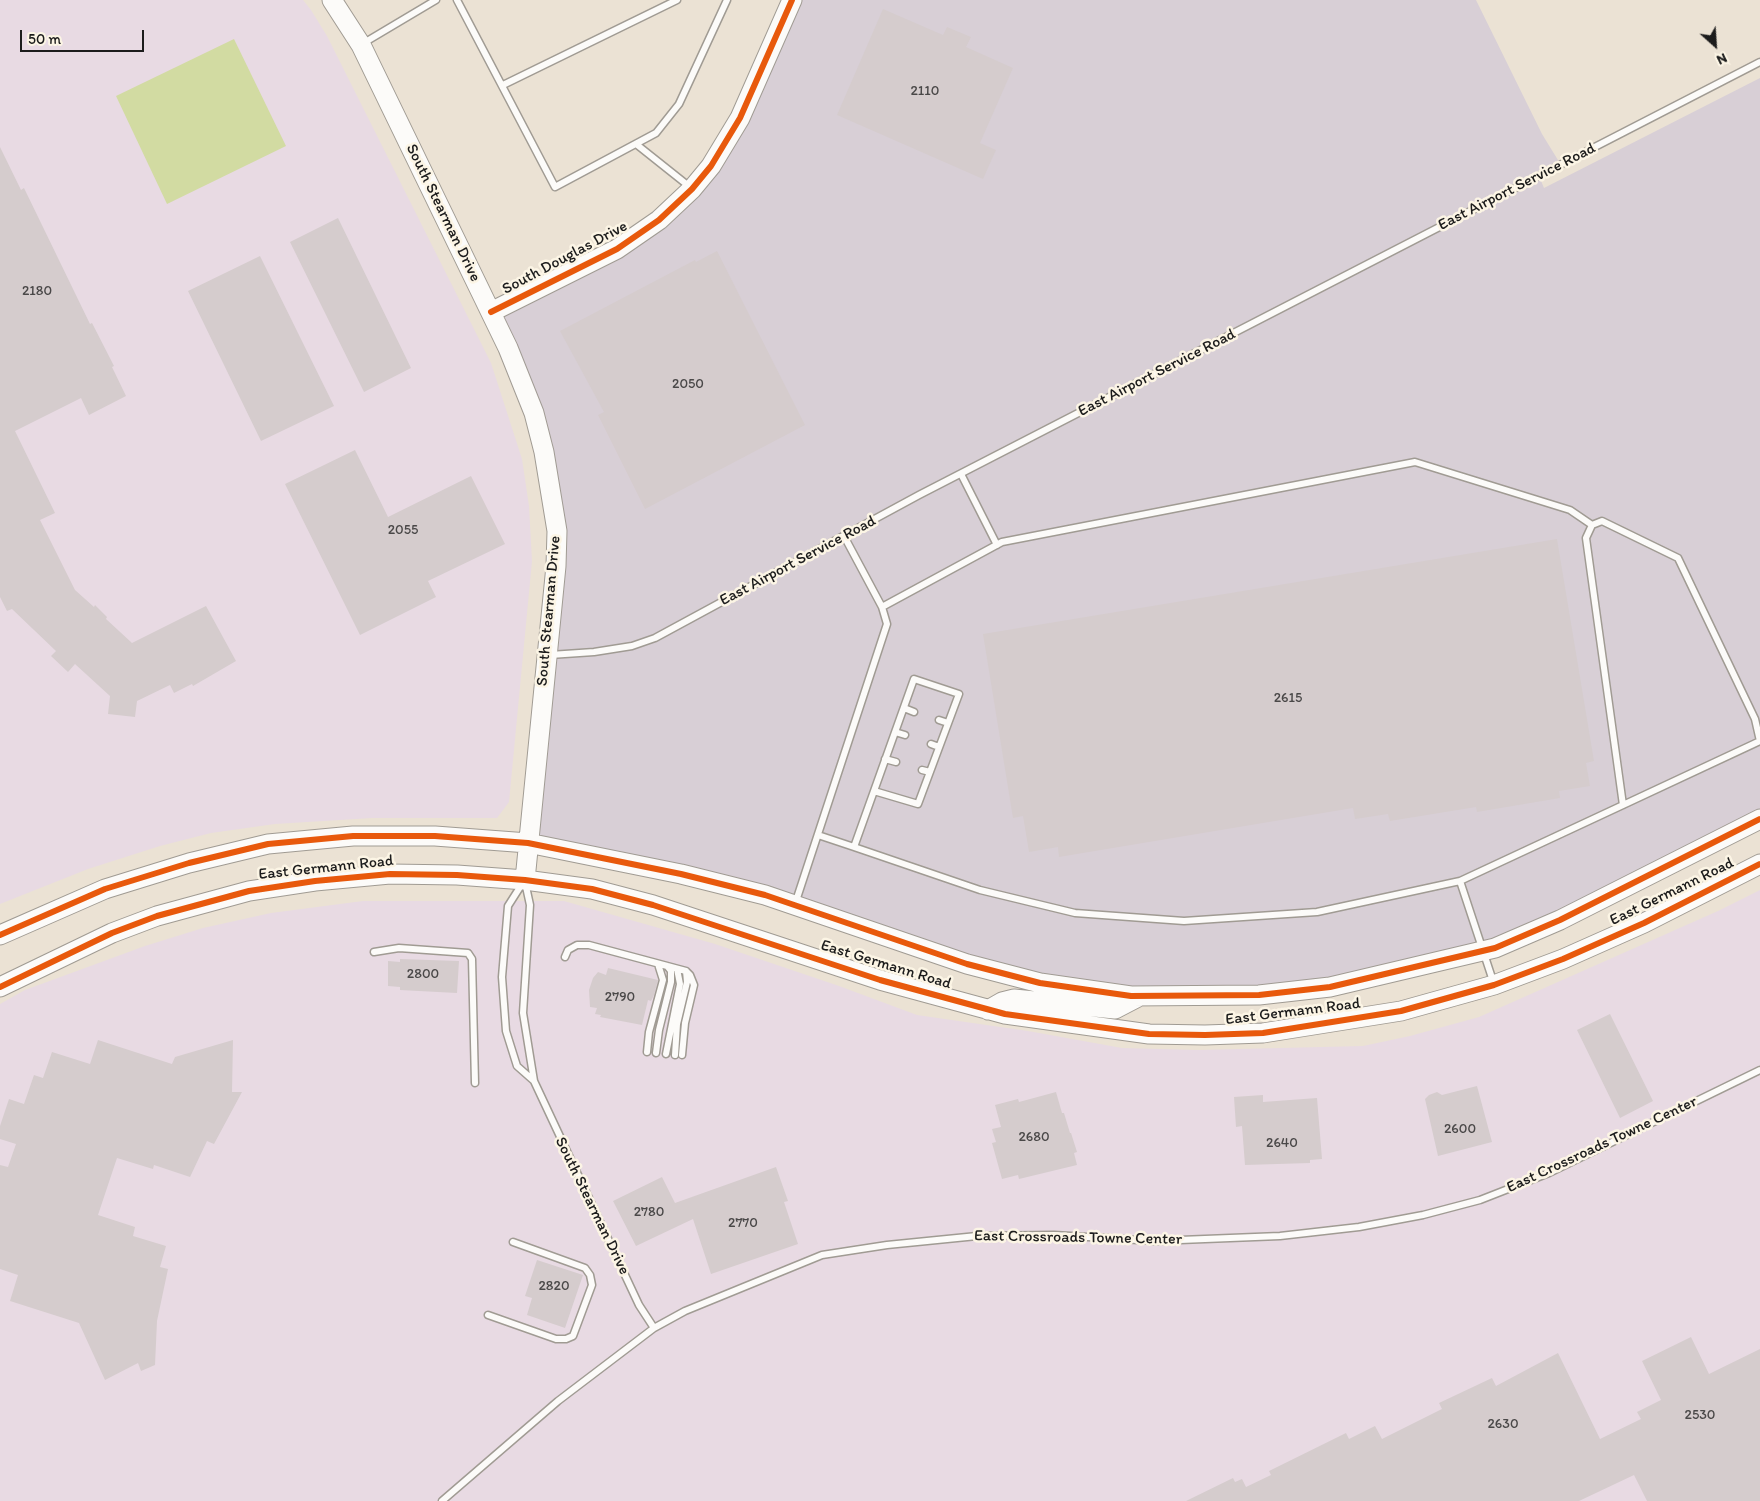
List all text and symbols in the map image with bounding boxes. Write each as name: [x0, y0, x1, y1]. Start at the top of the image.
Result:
scale bar: [22, 20, 146, 52]
north arrow: [1690, 20, 1740, 70]
text: 50 m: [28, 30, 61, 48]
text: N: [1714, 49, 1730, 69]
house number: 2110: [911, 83, 939, 99]
street label: East Airport Service Road: [1435, 139, 1599, 235]
street label: South Stearman Drive: [401, 141, 485, 285]
street label: South Douglas Drive: [499, 217, 631, 299]
house number: 2180: [22, 283, 52, 299]
street label: East Airport Service Road: [1075, 325, 1239, 421]
house number: 2050: [672, 376, 704, 392]
street label: East Airport Service Road: [717, 512, 879, 610]
house number: 2055: [388, 522, 418, 538]
street label: South Stearman Drive: [533, 535, 565, 687]
house number: 2615: [1274, 690, 1302, 706]
street label: East Germann Road: [257, 851, 395, 885]
street label: East Germann Road: [1607, 854, 1737, 930]
street label: East Germann Road: [818, 936, 954, 994]
house number: 2800: [407, 966, 439, 982]
house number: 2790: [605, 989, 635, 1005]
street label: East Germann Road: [1224, 994, 1362, 1030]
street label: East Crossroads Towne Center: [1504, 1092, 1700, 1198]
house number: 2600: [1444, 1121, 1476, 1137]
house number: 2680: [1018, 1129, 1050, 1145]
street label: South Stearman Drive: [550, 1134, 634, 1278]
house number: 2640: [1266, 1135, 1298, 1151]
house number: 2780: [634, 1204, 664, 1220]
house number: 2770: [728, 1215, 758, 1231]
street label: East Crossroads Towne Center: [974, 1227, 1182, 1249]
house number: 2820: [538, 1278, 570, 1294]
house number: 2530: [1685, 1407, 1715, 1423]
house number: 2630: [1487, 1416, 1519, 1432]

